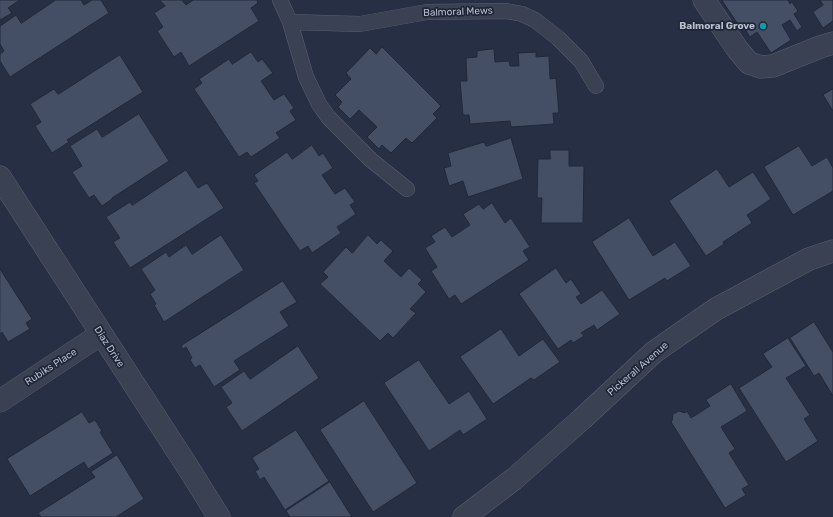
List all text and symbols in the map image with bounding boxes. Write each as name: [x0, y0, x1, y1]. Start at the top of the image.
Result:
street label: Balmoral Mews: [423, 5, 493, 19]
place label: Balmoral Grove: [679, 20, 755, 32]
marker: Balmoral Grove: [758, 21, 768, 31]
street label: Diaz Drive: [91, 324, 127, 370]
street label: Pickerall Avenue: [605, 339, 671, 399]
street label: Rubiks Place: [23, 346, 79, 388]

